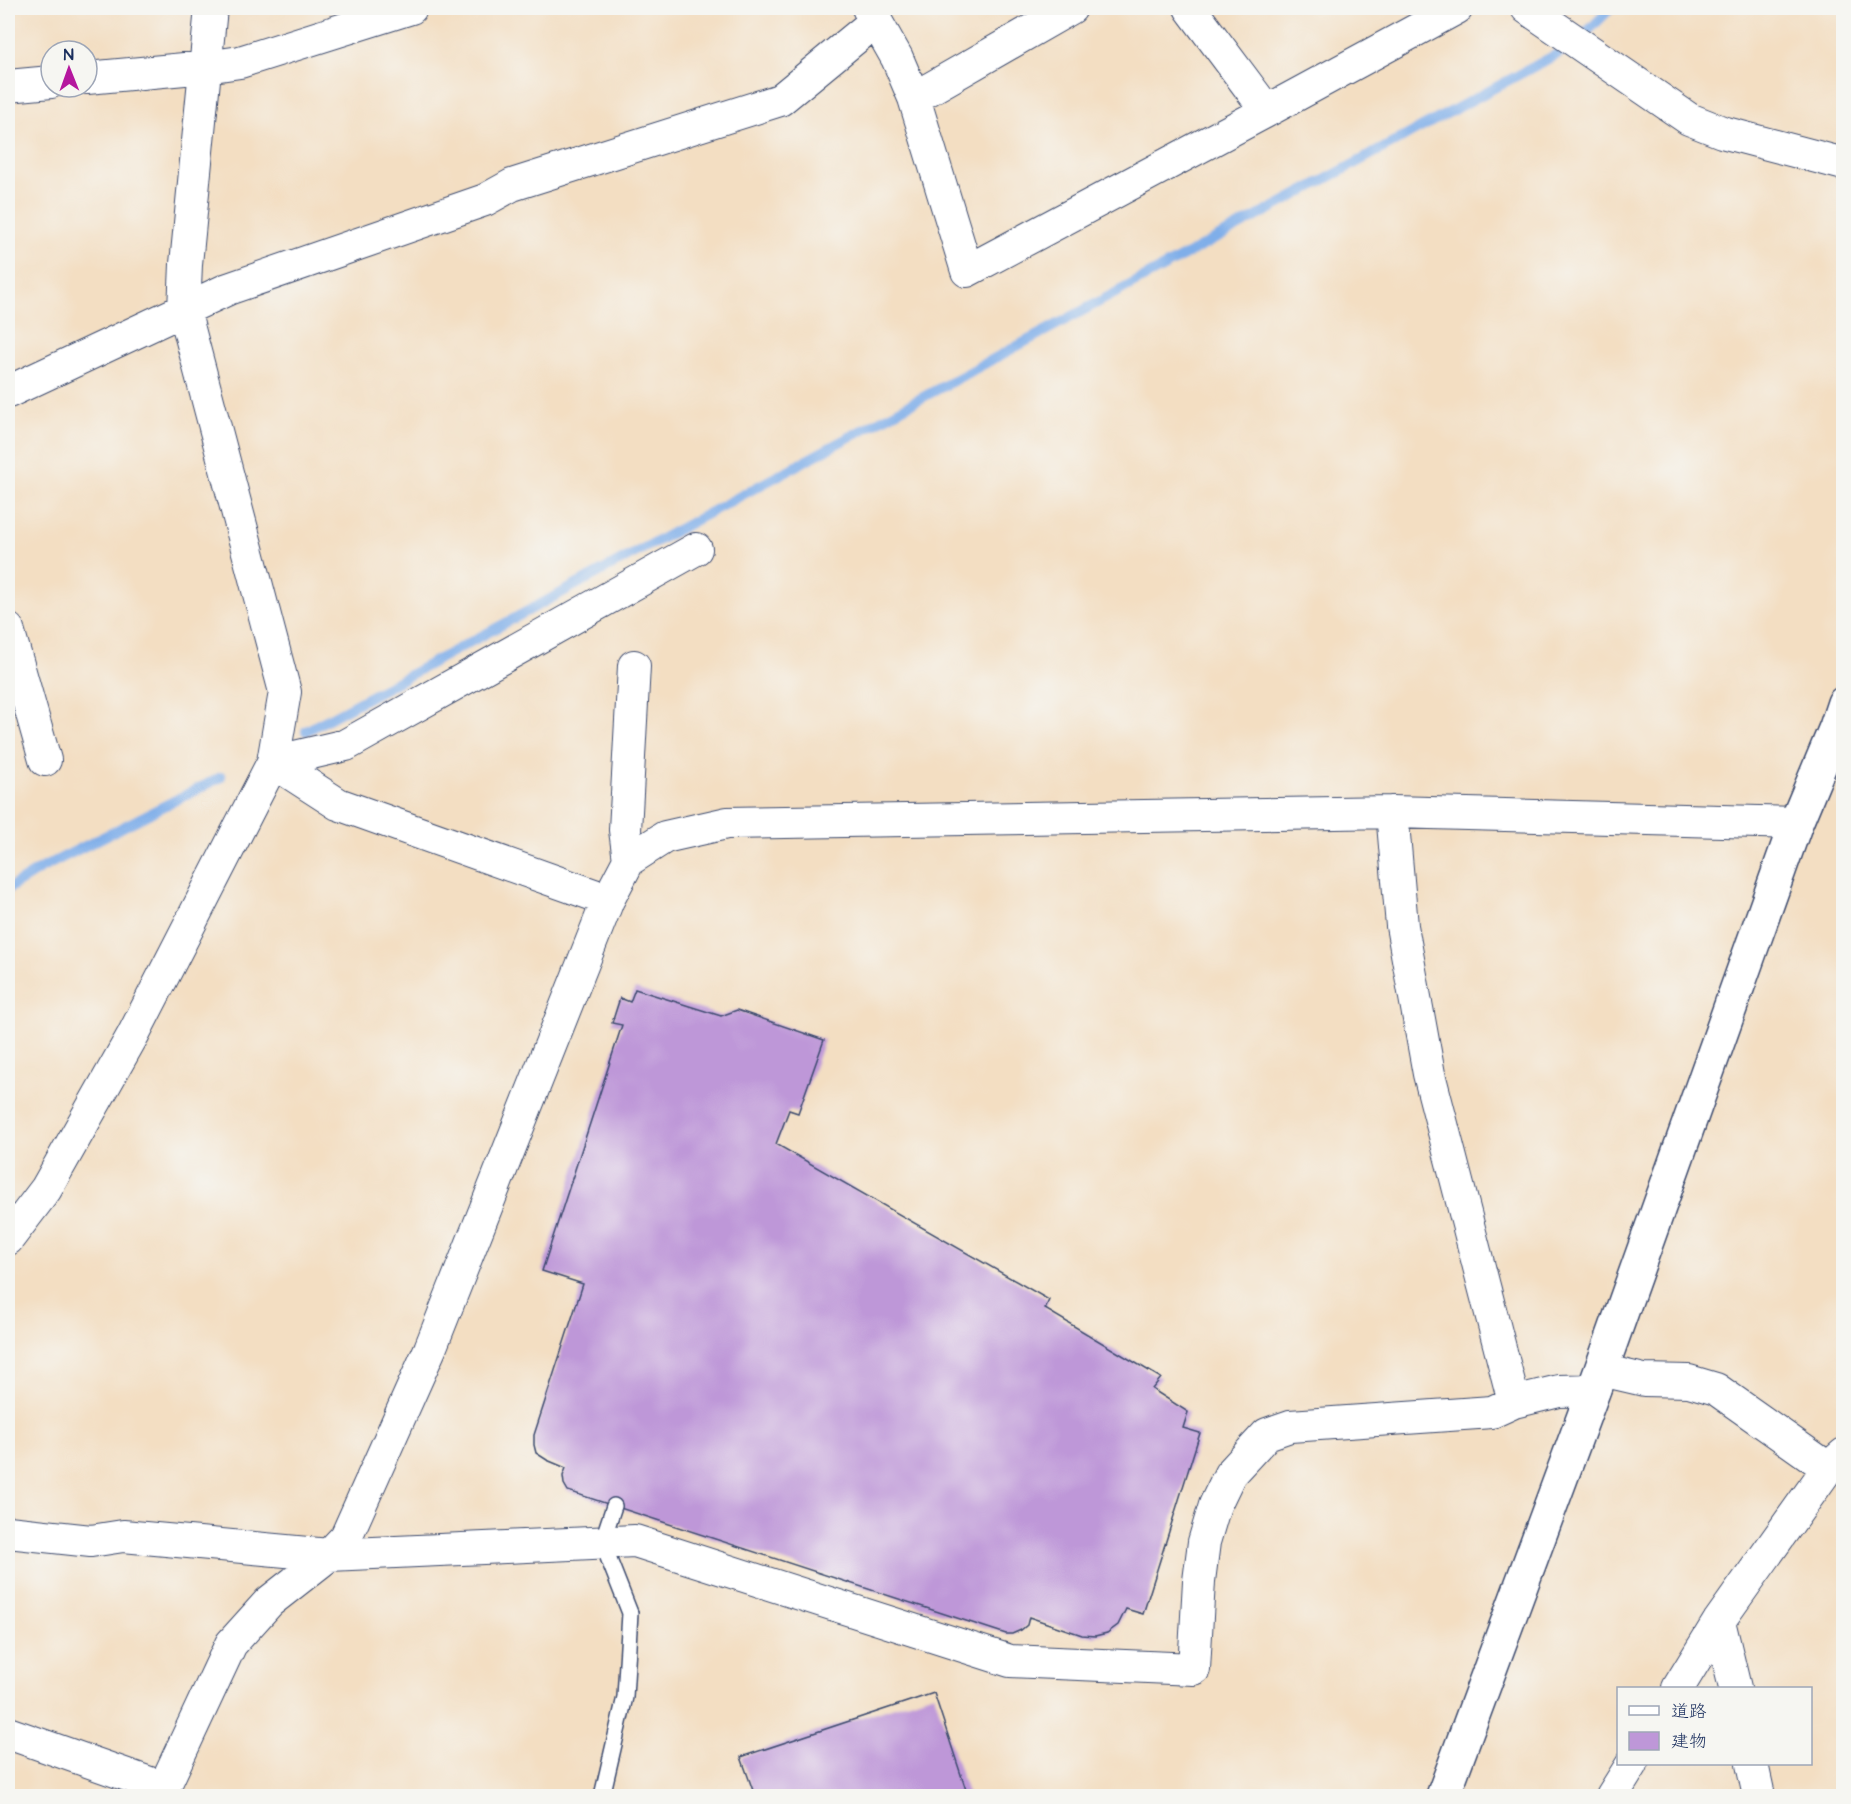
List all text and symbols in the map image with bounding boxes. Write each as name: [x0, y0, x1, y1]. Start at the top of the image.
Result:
north arrow: [39, 39, 99, 99]
text: N: [64, 44, 74, 66]
legend: [1617, 1687, 1812, 1765]
text: 道路: [1671, 1699, 1707, 1724]
text: 建物: [1671, 1729, 1707, 1754]

